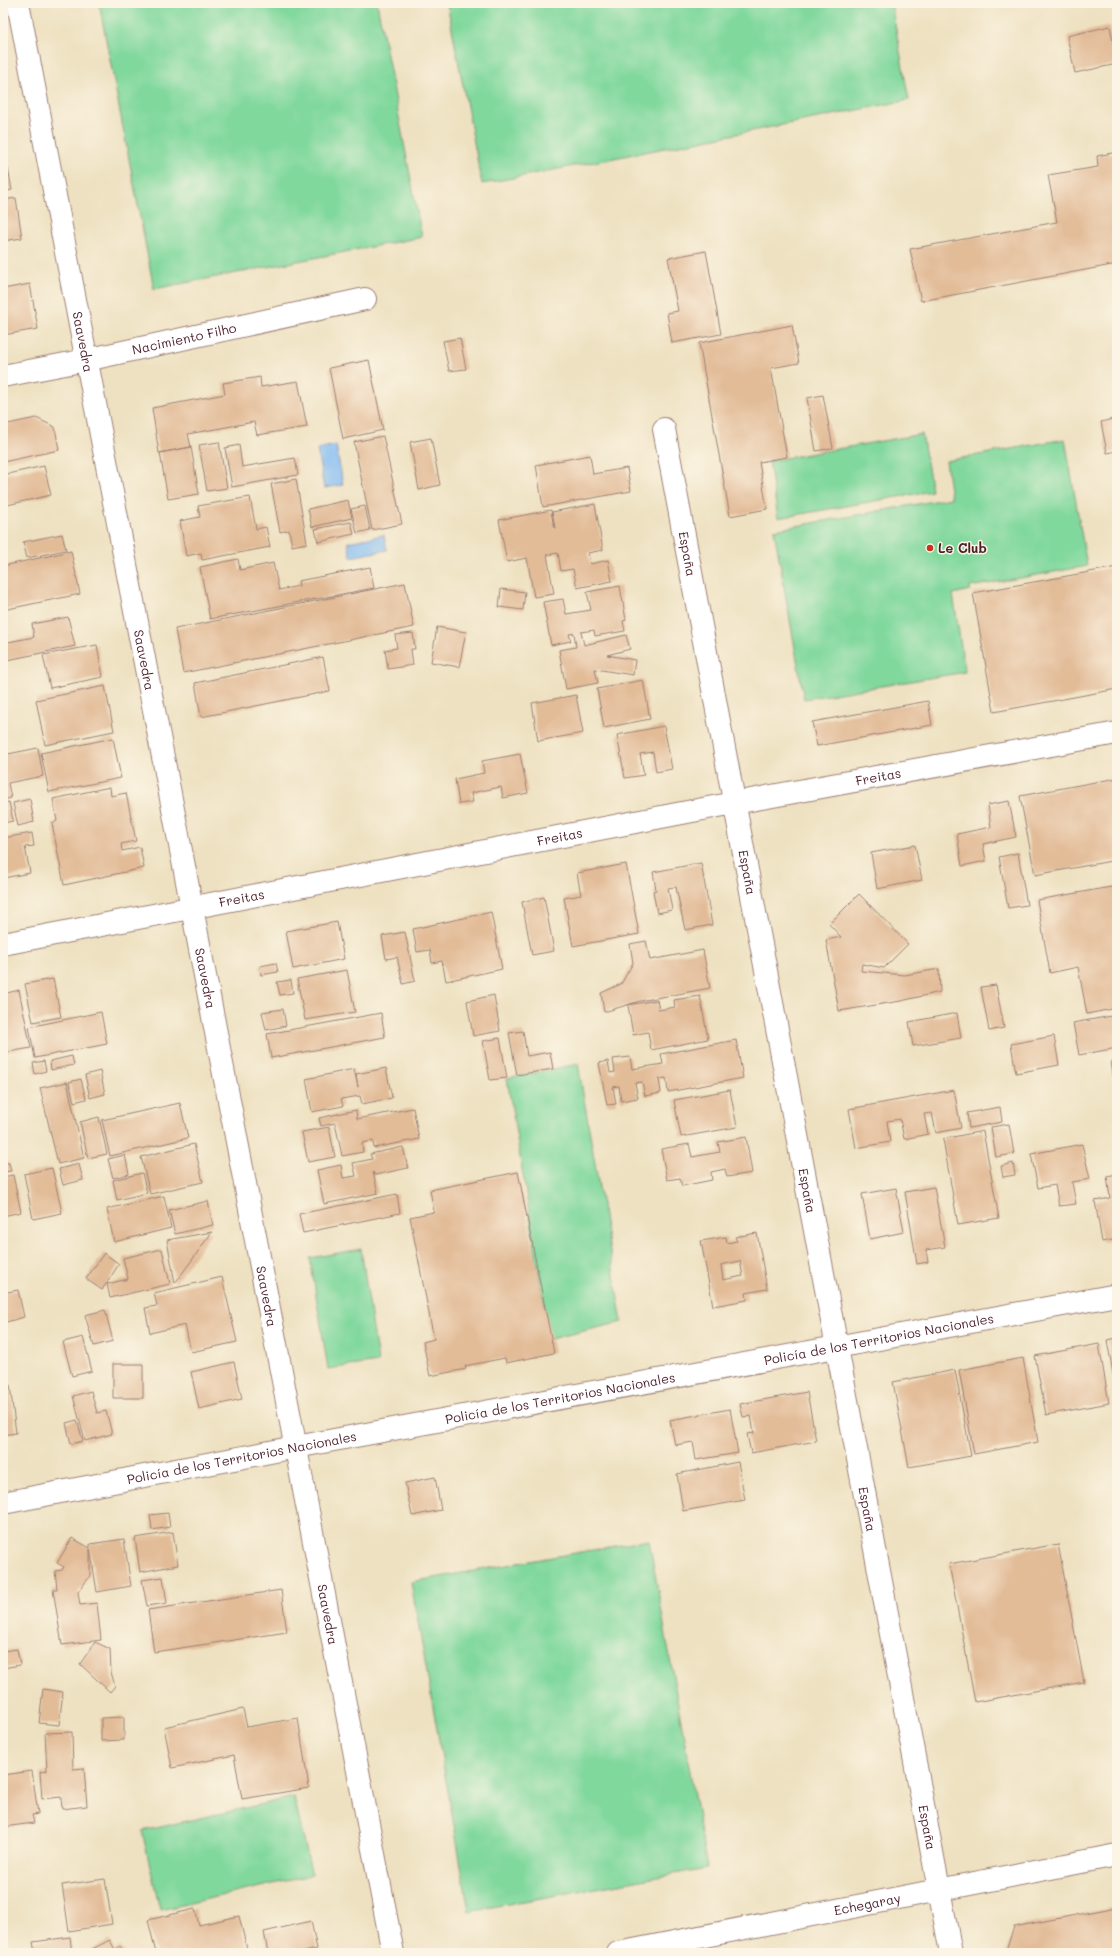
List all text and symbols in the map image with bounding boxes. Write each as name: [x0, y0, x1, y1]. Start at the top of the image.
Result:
street label: Saavedra: [69, 310, 98, 373]
street label: Nacimiento Filho: [130, 318, 238, 358]
street label: España: [675, 530, 701, 578]
place label: Le Club: [938, 539, 987, 556]
marker: Le Club: [925, 543, 935, 553]
street label: Saavedra: [131, 628, 159, 692]
street label: Freitas: [854, 764, 902, 789]
street label: Freitas: [535, 823, 584, 849]
street label: España: [735, 848, 760, 896]
street label: Freitas: [217, 885, 266, 910]
street label: Saavedra: [192, 946, 220, 1010]
street label: España: [795, 1167, 820, 1214]
street label: Saavedra: [253, 1264, 281, 1328]
street label: Policía de los Territorios Nacionales: [762, 1309, 995, 1368]
street label: Policía de los Territorios Nacionales: [444, 1368, 676, 1427]
street label: Policía de los Territorios Nacionales: [125, 1427, 358, 1487]
street label: España: [855, 1485, 880, 1533]
street label: Saavedra: [314, 1583, 343, 1646]
street label: España: [915, 1804, 940, 1851]
street label: Echegaray: [832, 1889, 902, 1918]

